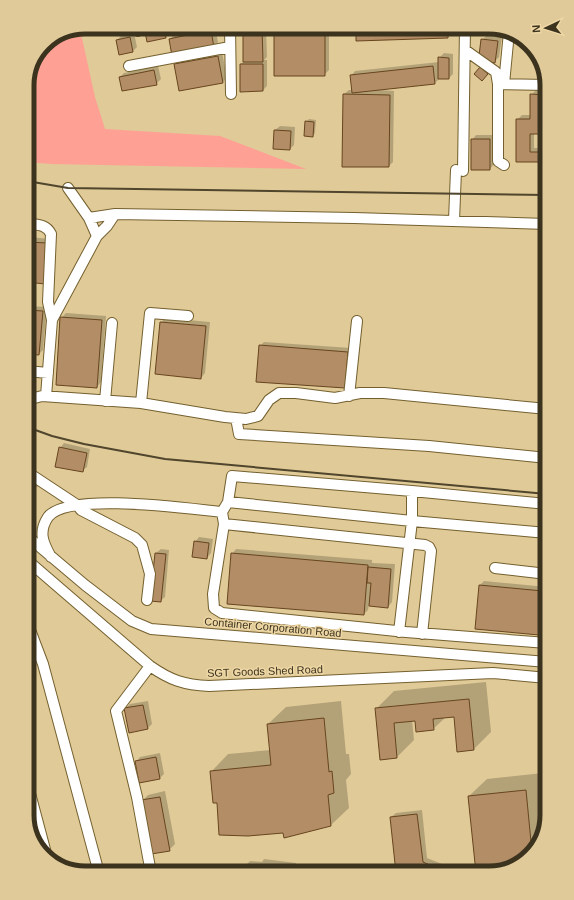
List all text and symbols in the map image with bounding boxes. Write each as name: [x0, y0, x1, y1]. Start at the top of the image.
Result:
north arrow: [526, 8, 566, 48]
text: N: [530, 24, 542, 33]
street label: Container Corporation Road: [204, 615, 342, 639]
street label: SGT Goods Shed Road: [207, 663, 323, 679]

